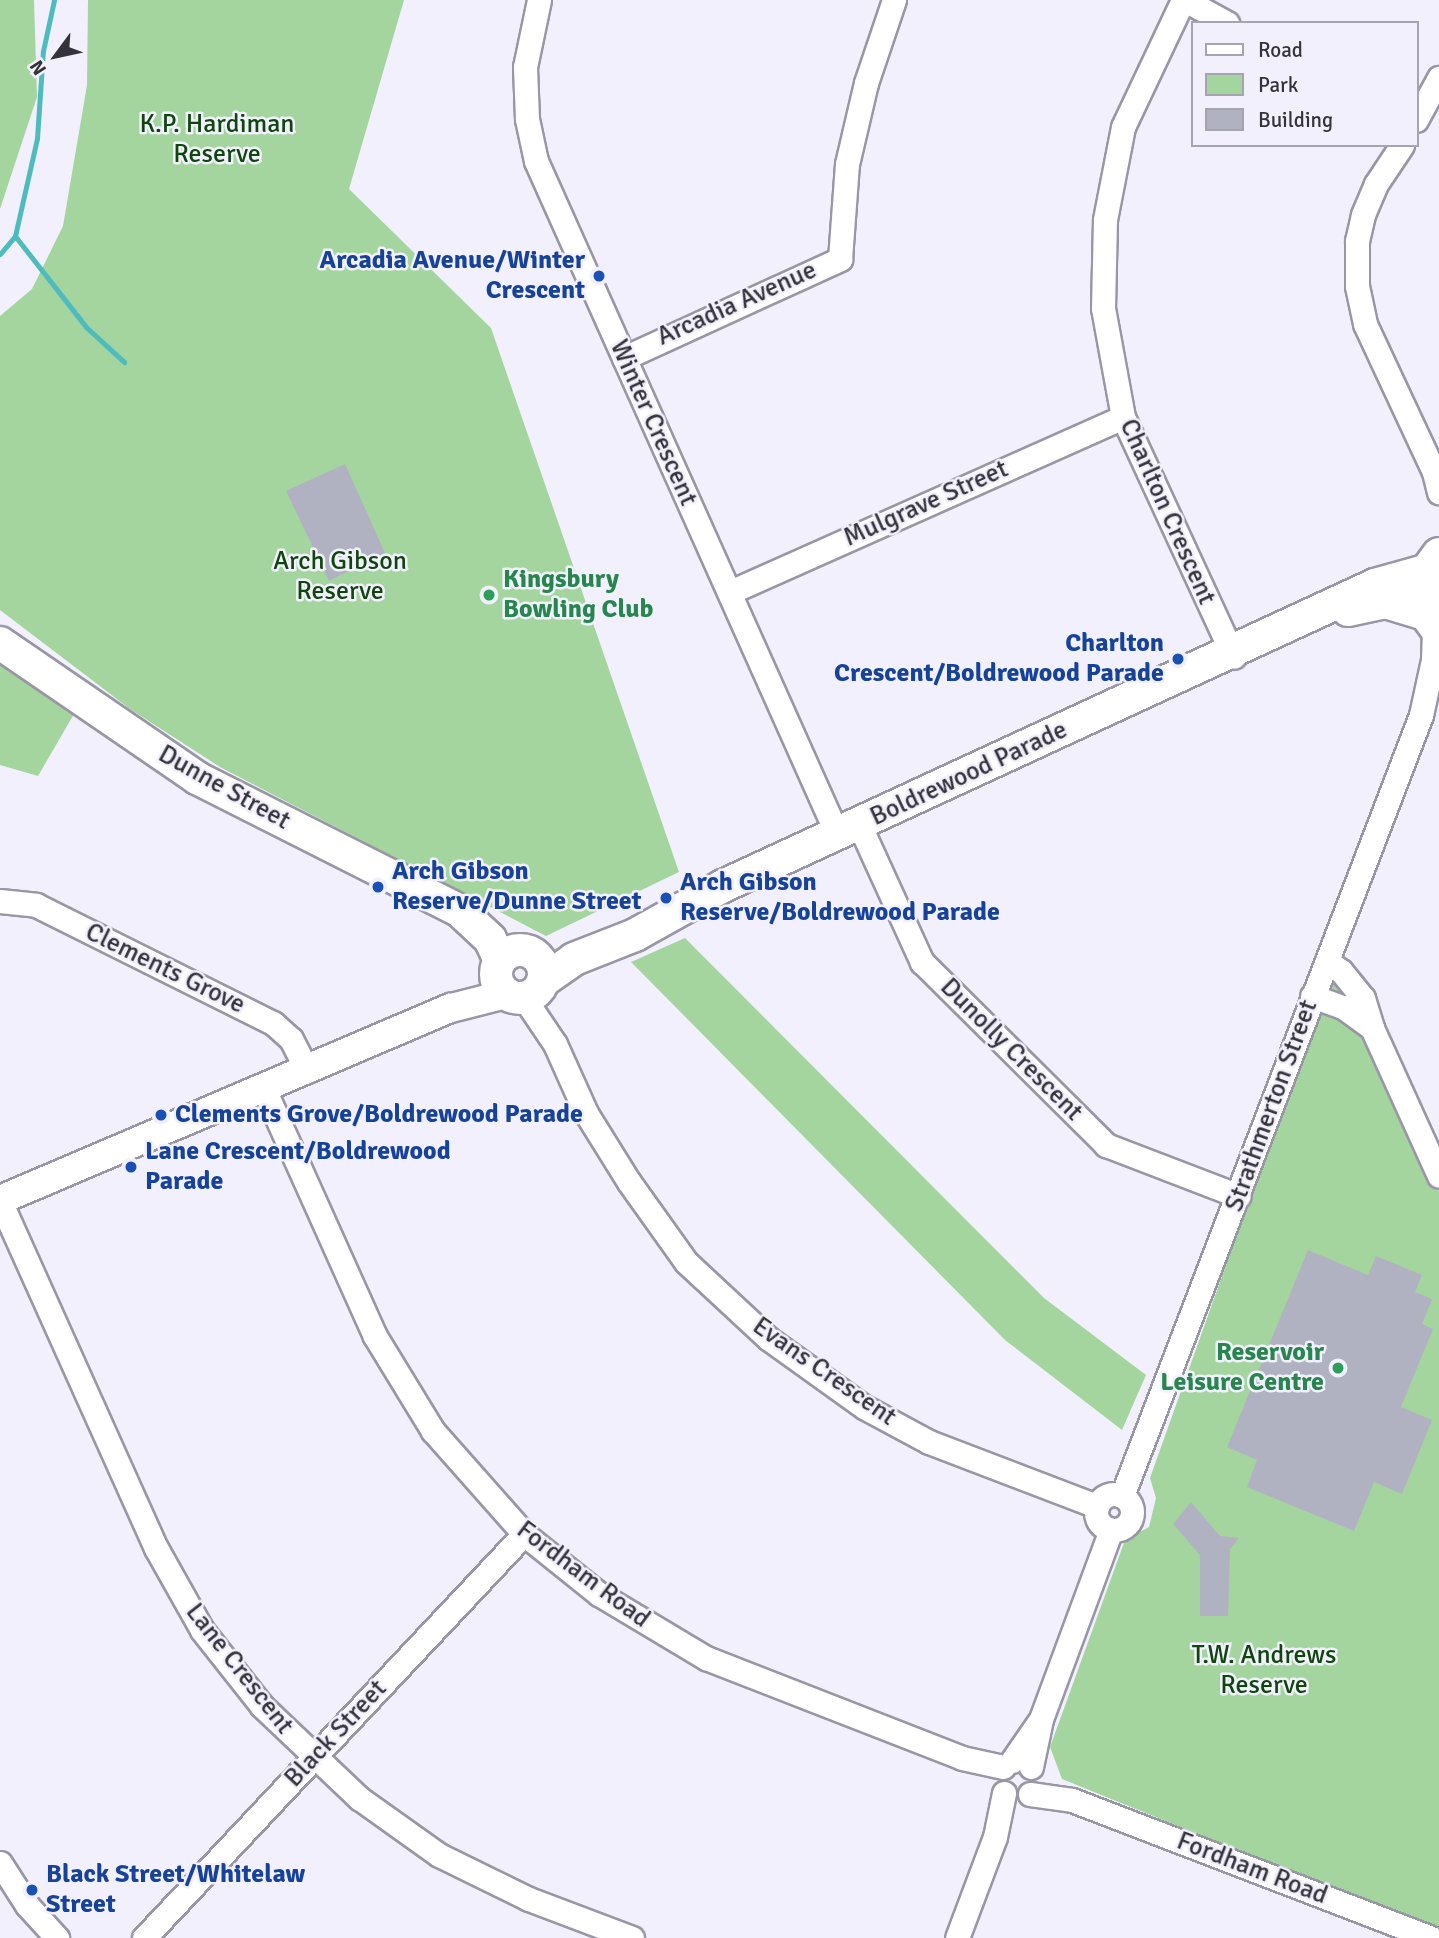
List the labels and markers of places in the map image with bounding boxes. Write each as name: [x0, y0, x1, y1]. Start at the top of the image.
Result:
place label: Arcadia Avenue/Winter Crescent: [320, 245, 585, 306]
marker: Arcadia Avenue/Winter Crescent: [591, 268, 607, 284]
place label: Kingsbury Bowling Club: [503, 564, 653, 626]
marker: Kingsbury Bowling Club: [481, 587, 497, 603]
place label: Charlton Crescent/Boldrewood Parade: [834, 628, 1164, 690]
marker: Charlton Crescent/Boldrewood Parade: [1170, 651, 1186, 667]
place label: Arch Gibson Reserve/Dunne Street: [392, 856, 641, 917]
place label: Arch Gibson Reserve/Boldrewood Parade: [680, 867, 1000, 928]
marker: Arch Gibson Reserve/Dunne Street: [370, 879, 386, 895]
marker: Arch Gibson Reserve/Boldrewood Parade: [658, 890, 674, 906]
place label: Clements Grove/Boldrewood Parade: [175, 1099, 583, 1131]
marker: Clements Grove/Boldrewood Parade: [153, 1107, 169, 1123]
place label: Lane Crescent/Boldrewood Parade: [145, 1136, 451, 1198]
marker: Lane Crescent/Boldrewood Parade: [123, 1159, 139, 1175]
place label: Reservoir Leisure Centre: [1160, 1337, 1324, 1398]
marker: Reservoir Leisure Centre: [1330, 1360, 1346, 1376]
place label: Black Street/Whitelaw Street: [46, 1859, 305, 1920]
marker: Black Street/Whitelaw Street: [24, 1882, 40, 1898]

